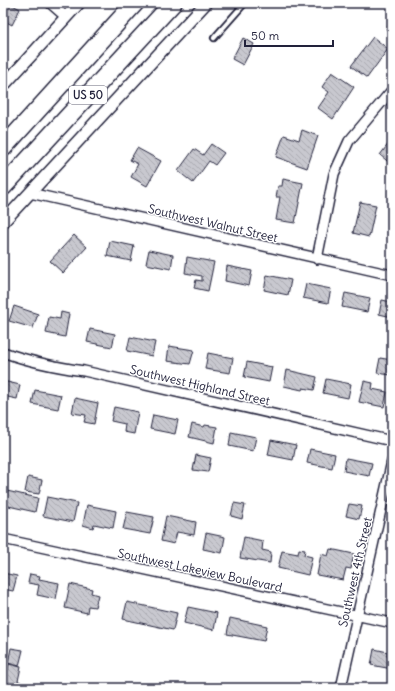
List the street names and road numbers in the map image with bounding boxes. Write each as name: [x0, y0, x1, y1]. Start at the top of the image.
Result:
road number: US 50: [69, 86, 107, 104]
street label: Southwest Walnut Street: [147, 201, 279, 245]
street label: Southwest Highland Street: [129, 362, 271, 408]
street label: Southwest 4th Street: [335, 516, 375, 628]
street label: Southwest Lakeview Boulevard: [116, 545, 284, 595]

